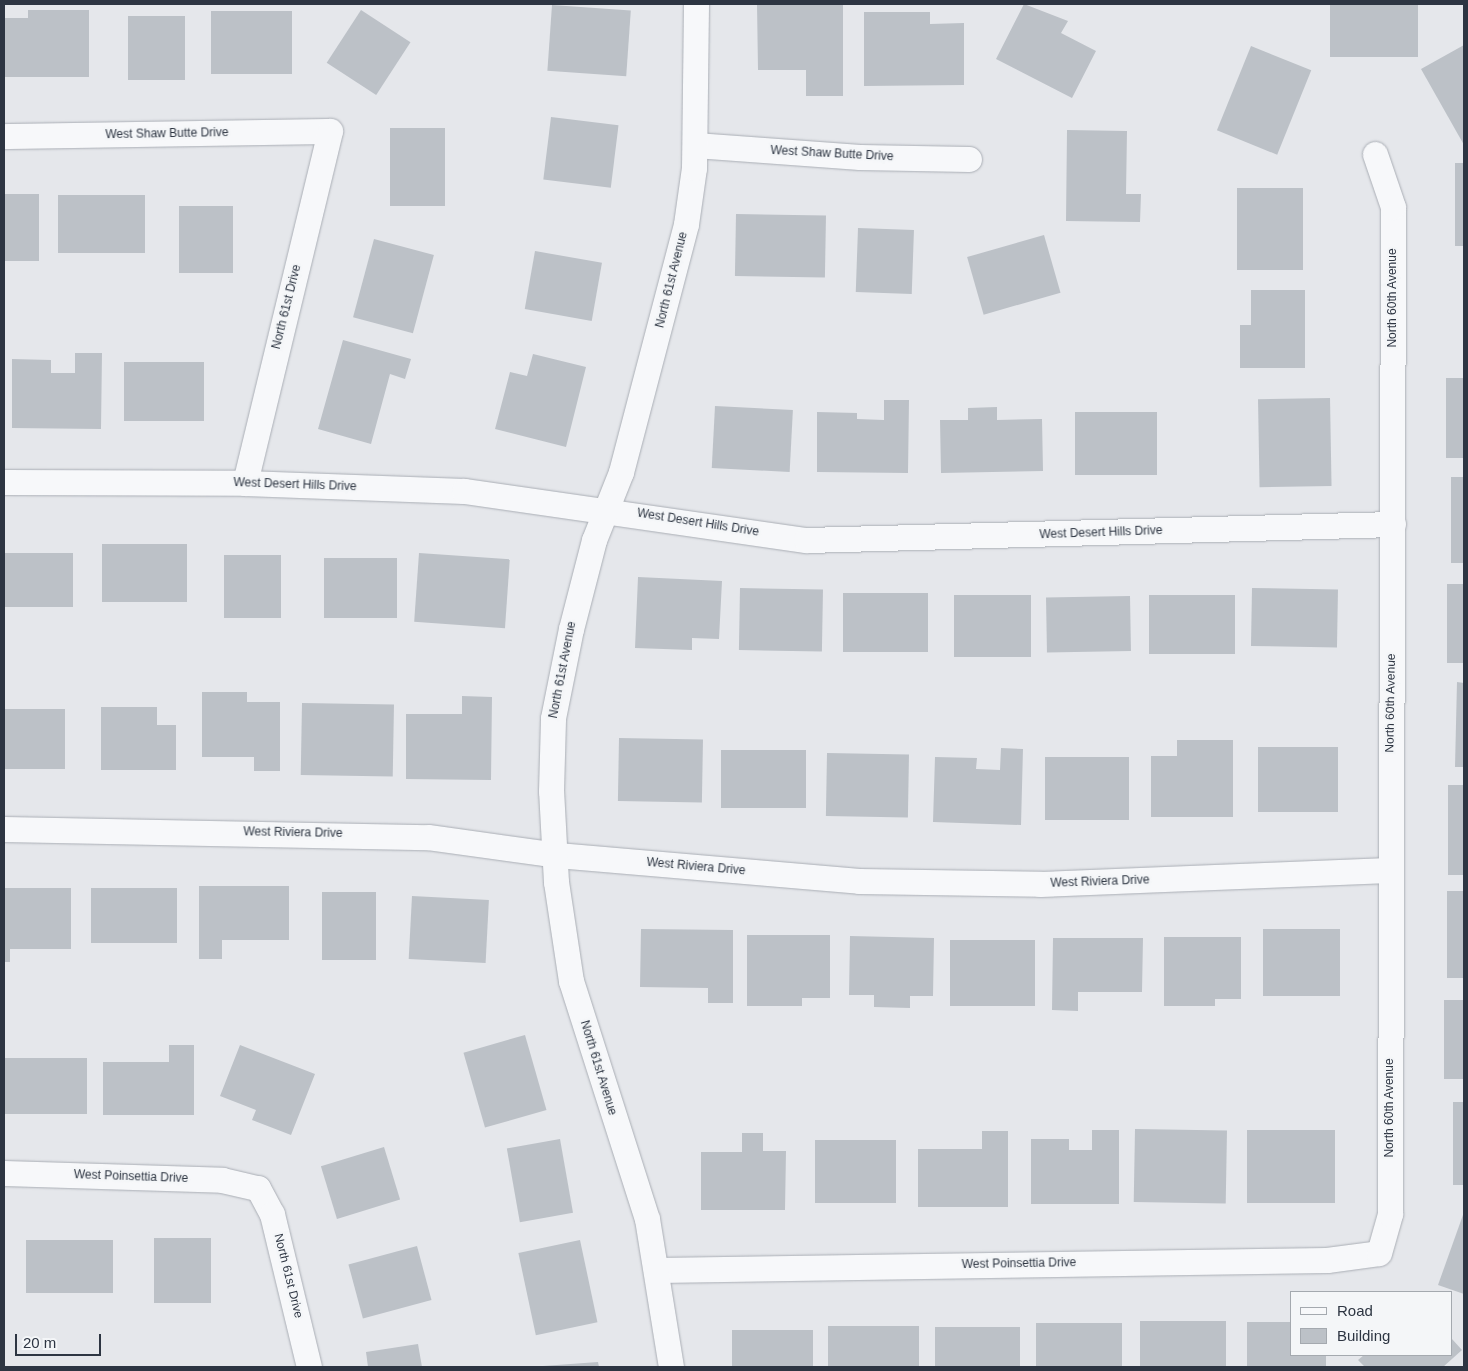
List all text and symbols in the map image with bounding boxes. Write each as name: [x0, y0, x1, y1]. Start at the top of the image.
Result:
street label: West Shaw Butte Drive: [105, 126, 229, 142]
street label: West Shaw Butte Drive: [770, 144, 894, 164]
street label: North 61st Avenue: [653, 230, 691, 330]
street label: North 60th Avenue: [1386, 248, 1400, 348]
street label: North 61st Drive: [270, 263, 304, 351]
street label: West Desert Hills Drive: [233, 476, 357, 494]
street label: West Desert Hills Drive: [636, 506, 760, 540]
street label: West Desert Hills Drive: [1039, 524, 1163, 542]
street label: North 61st Avenue: [546, 620, 580, 720]
street label: North 60th Avenue: [1383, 653, 1399, 753]
street label: West Riviera Drive: [243, 825, 343, 841]
street label: West Riviera Drive: [646, 856, 746, 878]
street label: West Riviera Drive: [1050, 873, 1150, 891]
street label: North 61st Avenue: [577, 1018, 619, 1118]
street label: North 60th Avenue: [1383, 1058, 1397, 1158]
street label: West Poinsettia Drive: [74, 1168, 188, 1186]
street label: North 61st Drive: [271, 1232, 305, 1320]
street label: West Poinsettia Drive: [962, 1256, 1076, 1272]
legend: [1290, 1291, 1453, 1356]
text: Road: [1337, 1302, 1373, 1319]
scale bar: [18, 1324, 104, 1356]
text: Building: [1337, 1327, 1390, 1344]
text: 20 m: [23, 1334, 56, 1351]

